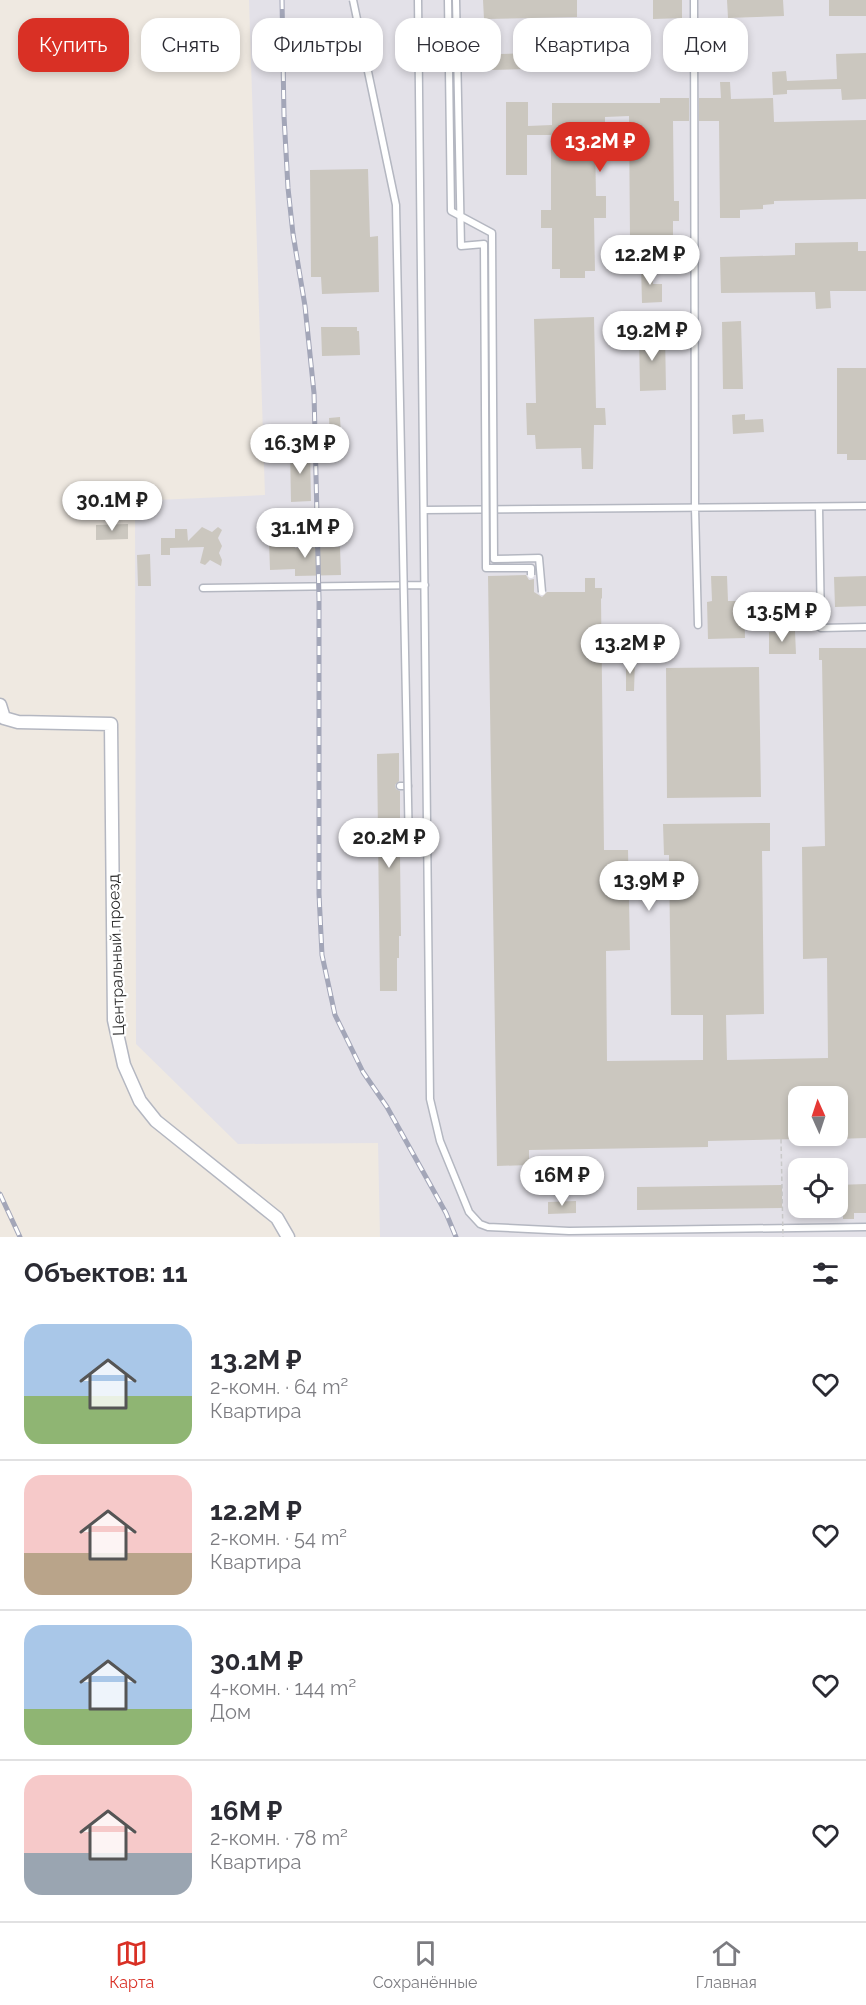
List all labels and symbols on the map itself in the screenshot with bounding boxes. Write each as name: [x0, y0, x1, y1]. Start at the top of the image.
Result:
pin: 13.2M ₽: [545, 122, 655, 173]
pin: 12.2M ₽: [595, 235, 705, 286]
pin: 19.2M ₽: [597, 311, 707, 362]
pin: 16.3M ₽: [245, 424, 355, 475]
pin: 30.1M ₽: [57, 481, 167, 532]
pin: 31.1M ₽: [250, 508, 360, 559]
pin: 13.5M ₽: [727, 592, 837, 643]
pin: 13.2M ₽: [575, 624, 685, 675]
pin: 20.2M ₽: [334, 818, 444, 869]
pin: 13.9M ₽: [594, 861, 704, 912]
street label: Центральный проезд: [104, 874, 128, 1036]
north arrow: [788, 1086, 848, 1146]
pin: 16M ₽: [520, 1156, 604, 1207]

